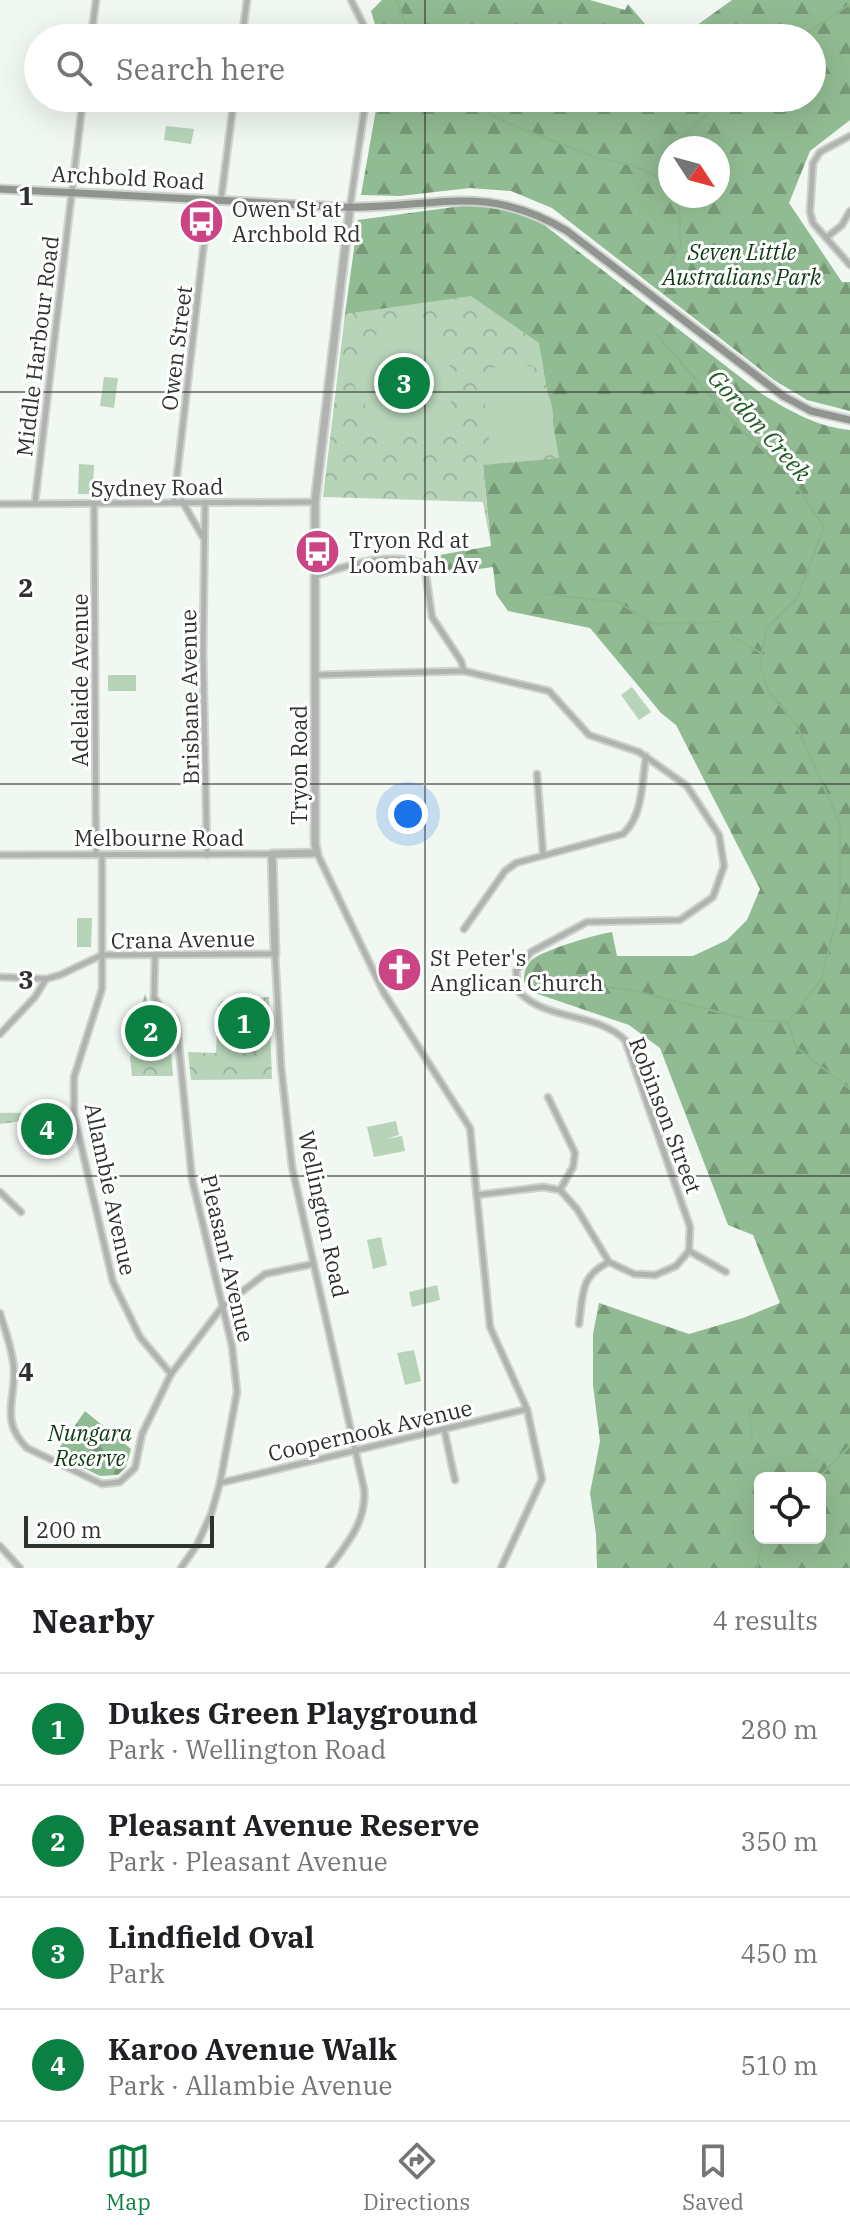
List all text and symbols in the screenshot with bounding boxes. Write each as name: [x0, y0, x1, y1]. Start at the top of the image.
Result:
search box: [24, 24, 826, 112]
icon: search: [52, 46, 96, 90]
text: Search here: [116, 49, 285, 88]
north arrow: [658, 136, 730, 208]
street label: Archbold Road: [51, 159, 205, 195]
text: 1: [18, 178, 34, 212]
place label: Owen St at Archbold Rd: [232, 194, 361, 248]
bus stop icon: Owen St at Archbold Rd: [177, 197, 225, 245]
street label: Middle Harbour Road: [9, 234, 65, 458]
park label: Seven Little Australians Park: [661, 237, 822, 291]
street label: Owen Street: [154, 284, 198, 412]
pin: 3: [378, 353, 430, 413]
water label: Gordon Creek: [701, 362, 819, 488]
street label: Sydney Road: [90, 471, 224, 503]
place label: Tryon Rd at Loombah Av: [349, 525, 479, 579]
bus stop icon: Tryon Rd at Loombah Av: [294, 528, 342, 576]
text: 2: [18, 570, 34, 604]
street label: Adelaide Avenue: [65, 593, 94, 767]
street label: Brisbane Avenue: [173, 609, 205, 785]
street label: Tryon Road: [284, 705, 313, 825]
your location: [388, 794, 428, 834]
street label: Melbourne Road: [74, 823, 244, 852]
street label: Crana Avenue: [111, 923, 255, 955]
place label: St Peter's Anglican Church: [430, 943, 604, 997]
church icon: St Peter's Anglican Church: [375, 946, 423, 994]
text: 3: [18, 962, 34, 996]
pin: 1: [218, 993, 270, 1053]
pin: 2: [125, 1001, 177, 1061]
street label: Robinson Street: [623, 1033, 709, 1197]
pin: 4: [21, 1099, 73, 1159]
street label: Allambie Avenue: [79, 1100, 143, 1278]
street label: Wellington Road: [292, 1128, 356, 1300]
street label: Pleasant Avenue: [195, 1171, 261, 1345]
text: 4: [18, 1354, 34, 1388]
street label: Coopernook Avenue: [265, 1392, 475, 1468]
park label: Nungara Reserve: [47, 1418, 132, 1472]
map controls: [754, 1472, 826, 1544]
button: locate: [754, 1472, 826, 1544]
scale bar: [24, 1512, 214, 1548]
text: 200 m: [36, 1515, 102, 1544]
text: Nearby: [32, 1598, 154, 1642]
text: 4 results: [712, 1603, 818, 1637]
text: Dukes Green Playground: [108, 1693, 478, 1732]
text: 1: [50, 1712, 66, 1746]
text: 280 m: [740, 1712, 818, 1746]
text: Park · Wellington Road: [108, 1732, 386, 1766]
text: Pleasant Avenue Reserve: [108, 1805, 479, 1844]
text: 2: [50, 1824, 66, 1858]
text: 350 m: [740, 1824, 818, 1858]
text: Park · Pleasant Avenue: [108, 1844, 388, 1878]
text: Lindfield Oval: [108, 1917, 314, 1956]
text: 3: [50, 1936, 66, 1970]
text: 450 m: [740, 1936, 818, 1970]
text: Park: [108, 1956, 165, 1990]
text: Karoo Avenue Walk: [108, 2029, 397, 2068]
text: 4: [50, 2048, 66, 2082]
text: 510 m: [740, 2048, 818, 2082]
text: Park · Allambie Avenue: [108, 2068, 393, 2102]
tab: Map: [106, 2139, 151, 2216]
tab: Directions: [363, 2139, 470, 2216]
tab: Saved: [682, 2139, 744, 2216]

